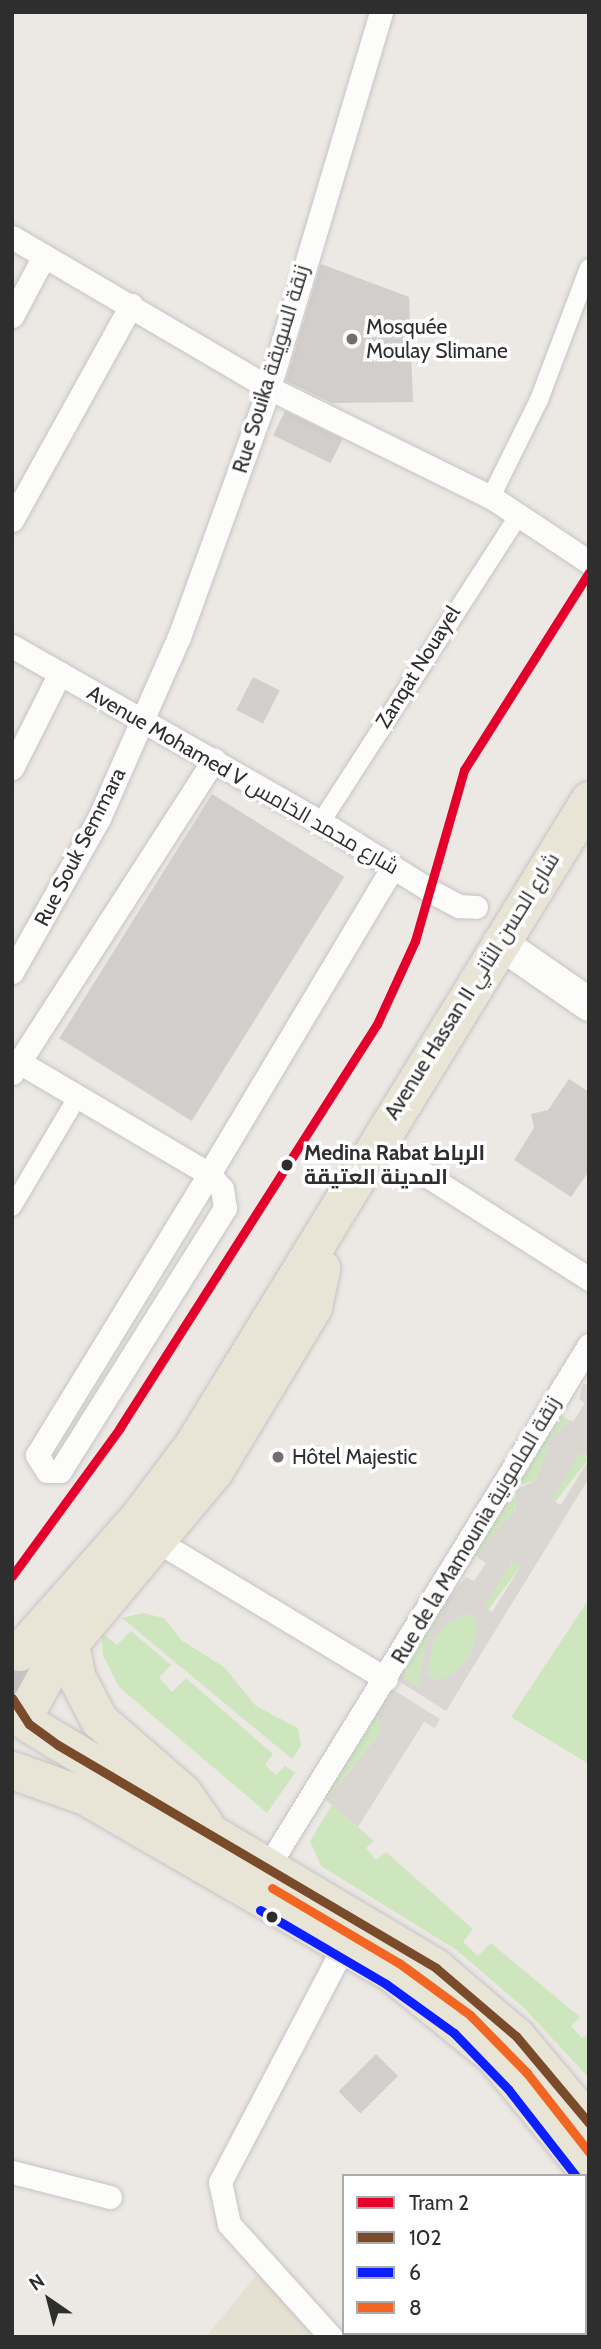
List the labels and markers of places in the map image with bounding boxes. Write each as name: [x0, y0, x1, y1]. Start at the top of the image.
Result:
place label: Mosquée Moulay Slimane: [366, 314, 508, 364]
marker: Mosquée Moulay Slimane: [344, 331, 360, 347]
place label: Medina Rabat الرباط المدينة العتيقة: [304, 1140, 485, 1190]
marker: Medina Rabat الرباط المدينة العتيقة: [276, 1154, 298, 1176]
place label: Hôtel Majestic: [292, 1444, 417, 1470]
marker: Hôtel Majestic: [270, 1449, 286, 1465]
unlabelled marker: [265, 1910, 279, 1924]

